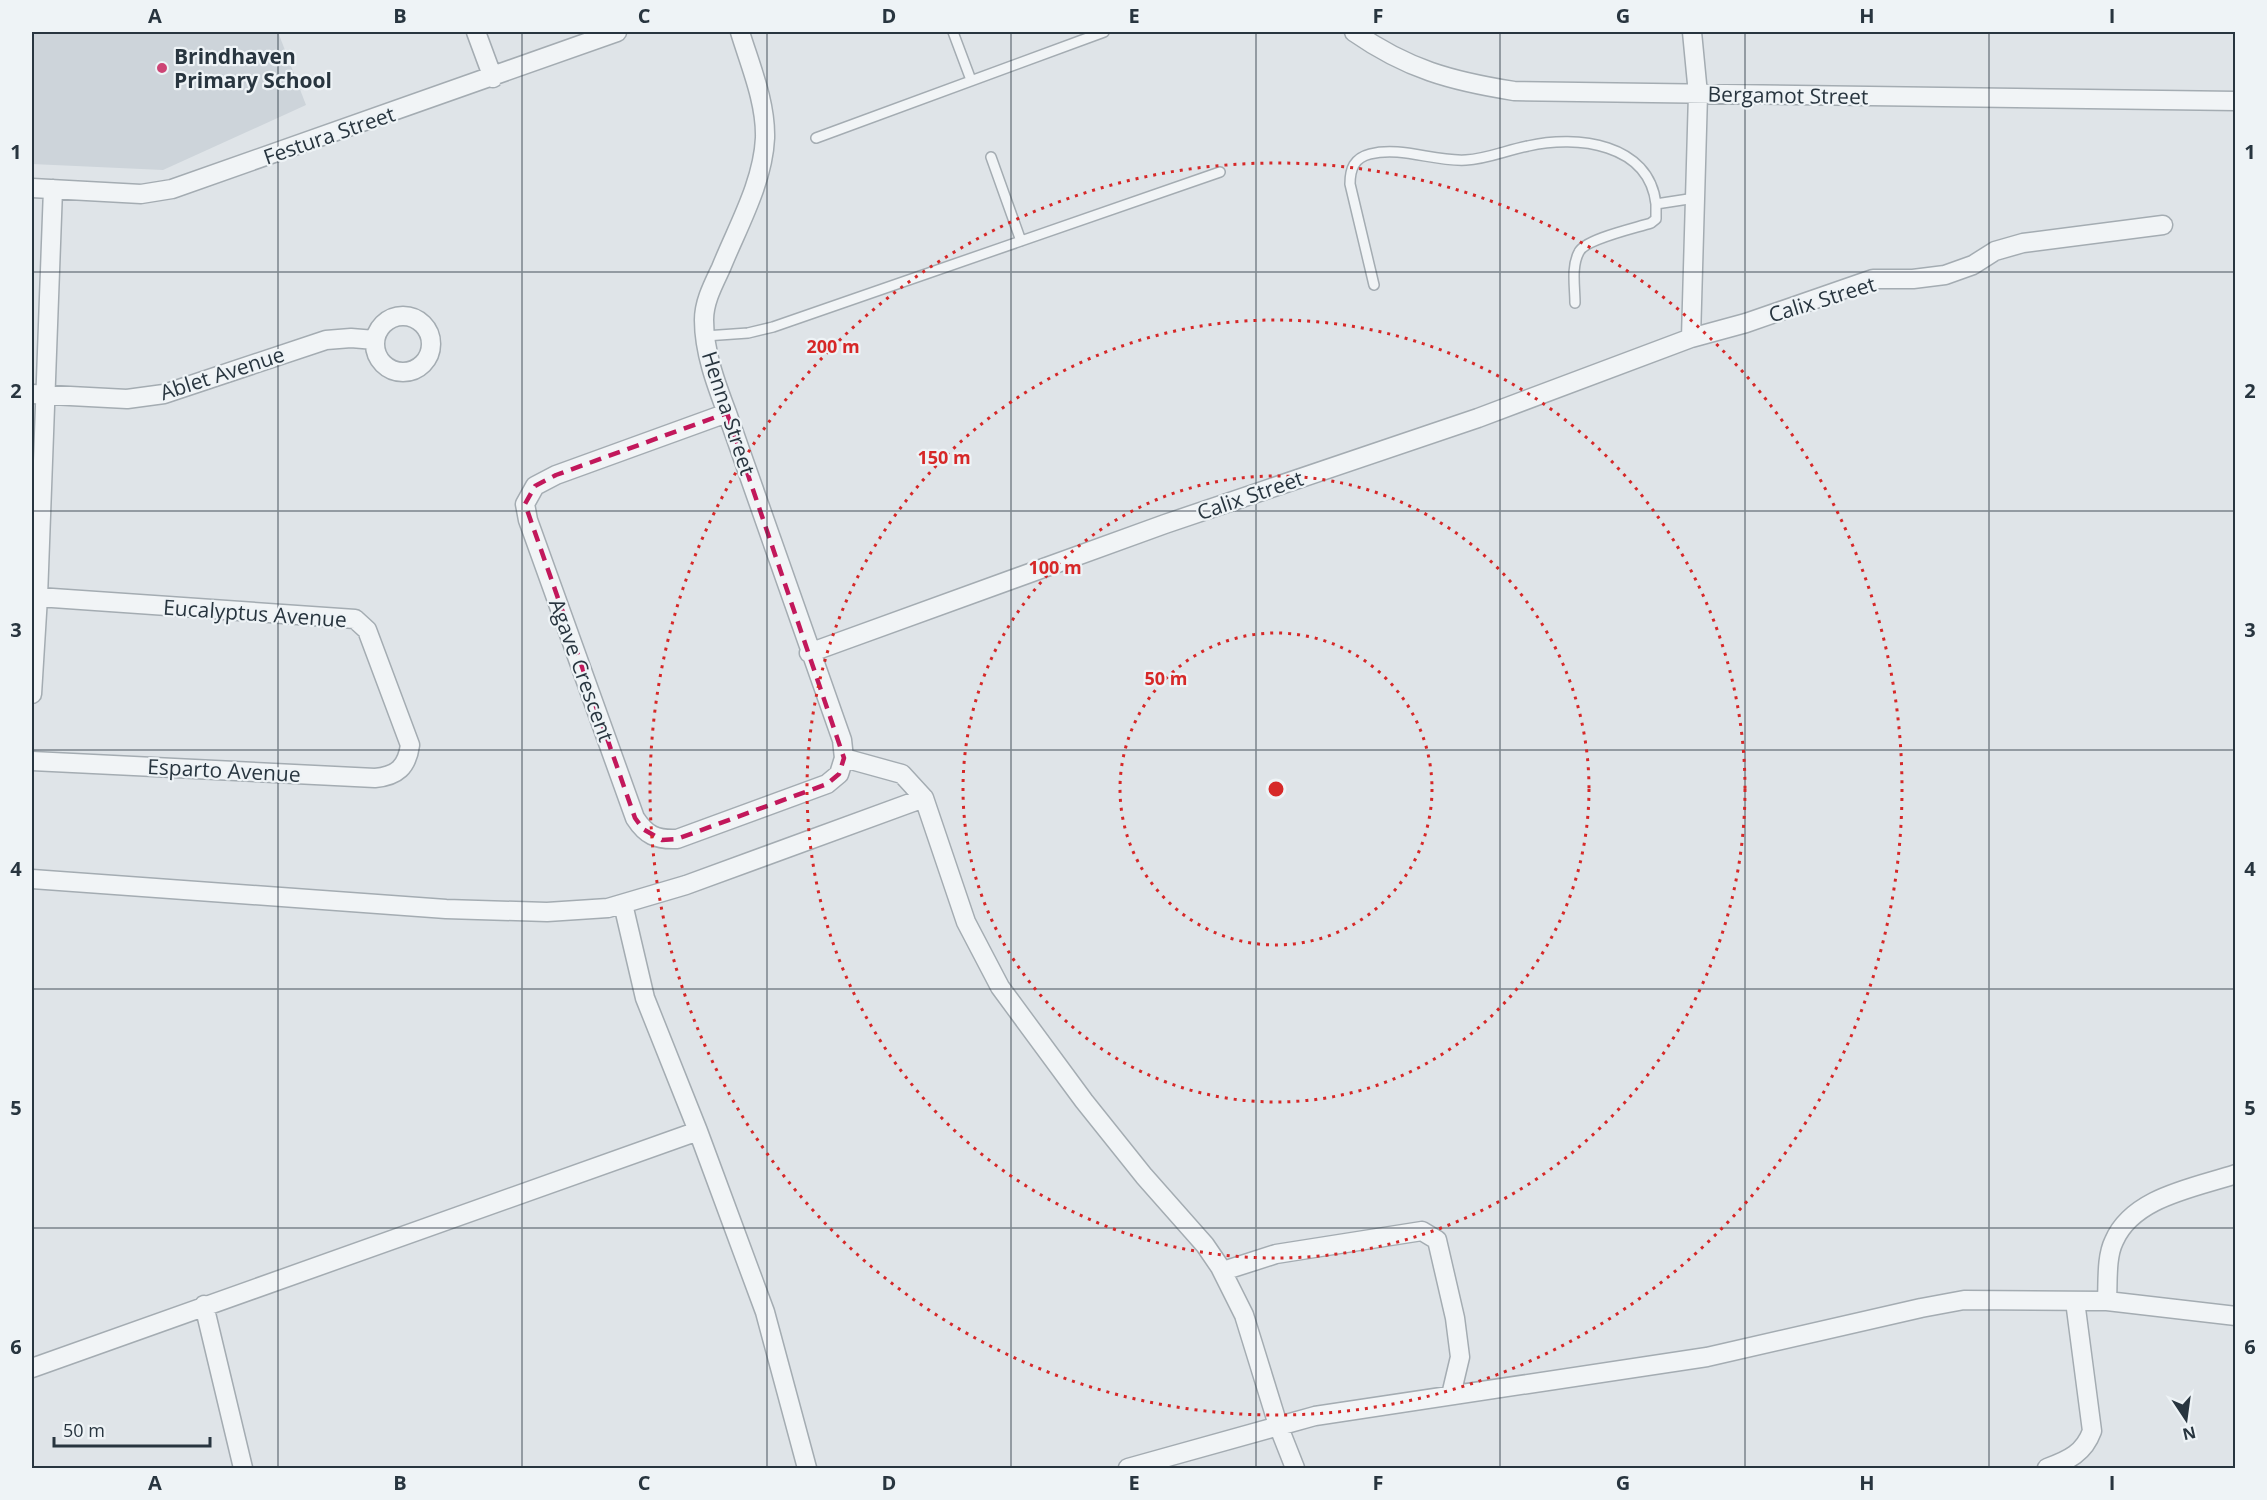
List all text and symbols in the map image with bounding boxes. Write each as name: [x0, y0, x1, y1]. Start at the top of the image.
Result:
text: A: [148, 2, 162, 29]
text: B: [393, 2, 407, 29]
text: C: [638, 2, 651, 29]
text: D: [882, 2, 896, 29]
text: E: [1128, 2, 1140, 29]
text: F: [1373, 2, 1383, 29]
text: G: [1616, 2, 1630, 29]
text: H: [1859, 2, 1875, 29]
text: I: [2109, 2, 2115, 29]
place label: Brindhaven Primary School: [174, 42, 332, 94]
marker: Brindhaven Primary School: [155, 61, 169, 75]
street label: Bergamot Street: [1707, 80, 1869, 110]
street label: Festura Street: [259, 99, 399, 171]
text: 1: [10, 138, 22, 165]
text: 1: [2244, 138, 2256, 165]
street label: Calix Street: [1765, 269, 1879, 329]
text: 200 m: [806, 334, 860, 358]
street label: Ablet Avenue: [156, 340, 288, 406]
street label: Henna Street: [696, 347, 762, 479]
text: 2: [10, 377, 22, 404]
text: 2: [2244, 377, 2256, 404]
text: 150 m: [917, 445, 971, 469]
street label: Calix Street: [1193, 464, 1307, 526]
text: 100 m: [1028, 555, 1082, 579]
street label: Eucalyptus Avenue: [162, 593, 348, 633]
street label: Agave Crescent: [543, 595, 621, 745]
text: 3: [10, 616, 22, 643]
text: 3: [2244, 616, 2256, 643]
text: 50 m: [1145, 666, 1187, 690]
street label: Esparto Avenue: [147, 752, 301, 788]
centre of rings: [1266, 779, 1286, 799]
text: 4: [10, 855, 22, 882]
text: 4: [2244, 855, 2256, 882]
text: 5: [10, 1094, 22, 1121]
text: 5: [2244, 1094, 2256, 1121]
text: 6: [10, 1333, 22, 1360]
text: 6: [2244, 1333, 2256, 1360]
north arrow: [2156, 1389, 2216, 1449]
scale bar: [54, 1410, 210, 1448]
text: 50 m: [63, 1418, 105, 1442]
text: N: [2181, 1421, 2198, 1446]
text: A: [148, 1469, 162, 1496]
text: B: [393, 1469, 407, 1496]
text: C: [638, 1469, 651, 1496]
text: D: [882, 1469, 896, 1496]
text: E: [1128, 1469, 1140, 1496]
text: F: [1373, 1469, 1383, 1496]
text: G: [1616, 1469, 1630, 1496]
text: H: [1859, 1469, 1875, 1496]
text: I: [2109, 1469, 2115, 1496]

